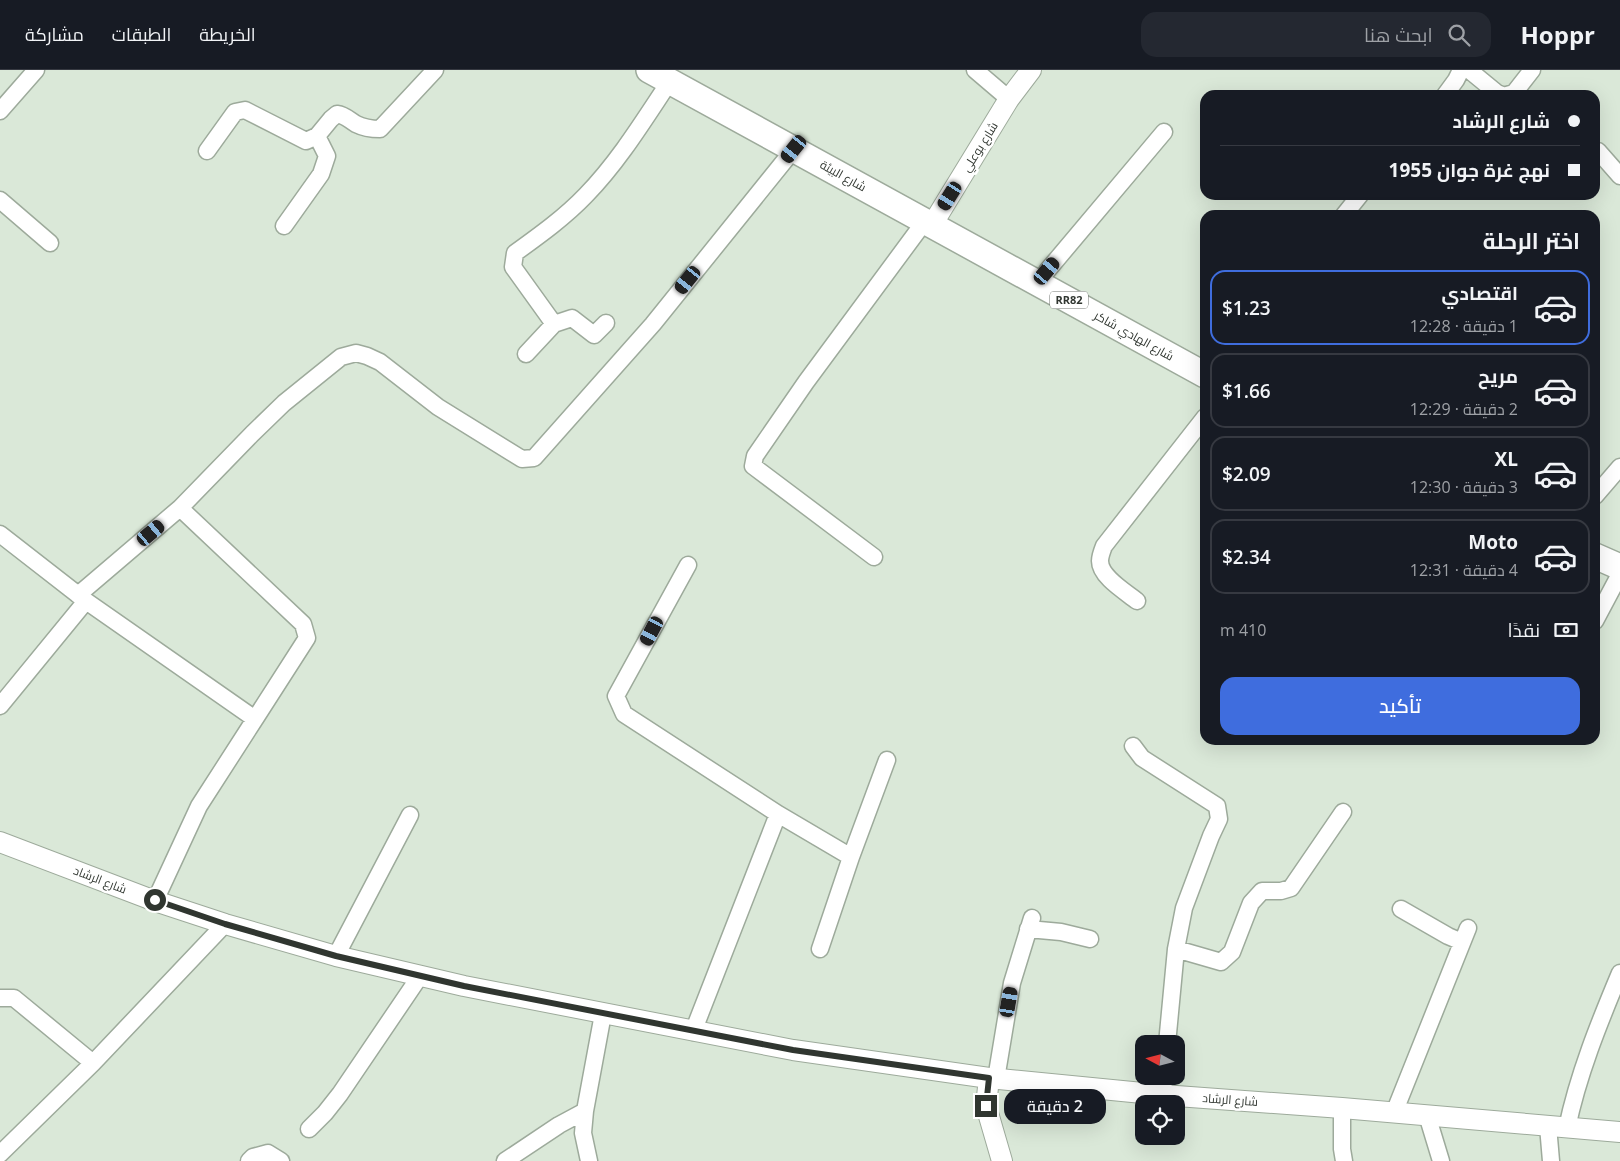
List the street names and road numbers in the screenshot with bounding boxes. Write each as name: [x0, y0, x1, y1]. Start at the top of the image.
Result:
street label: شارع بوعلي: [957, 118, 1003, 176]
street label: شارع البيئة: [817, 156, 869, 195]
road number: RR82: [1050, 292, 1088, 308]
street label: شارع الهادي شاكر: [1090, 306, 1177, 366]
street label: شارع الرشاد: [71, 862, 129, 897]
street label: شارع الرشاد: [1202, 1089, 1259, 1110]

